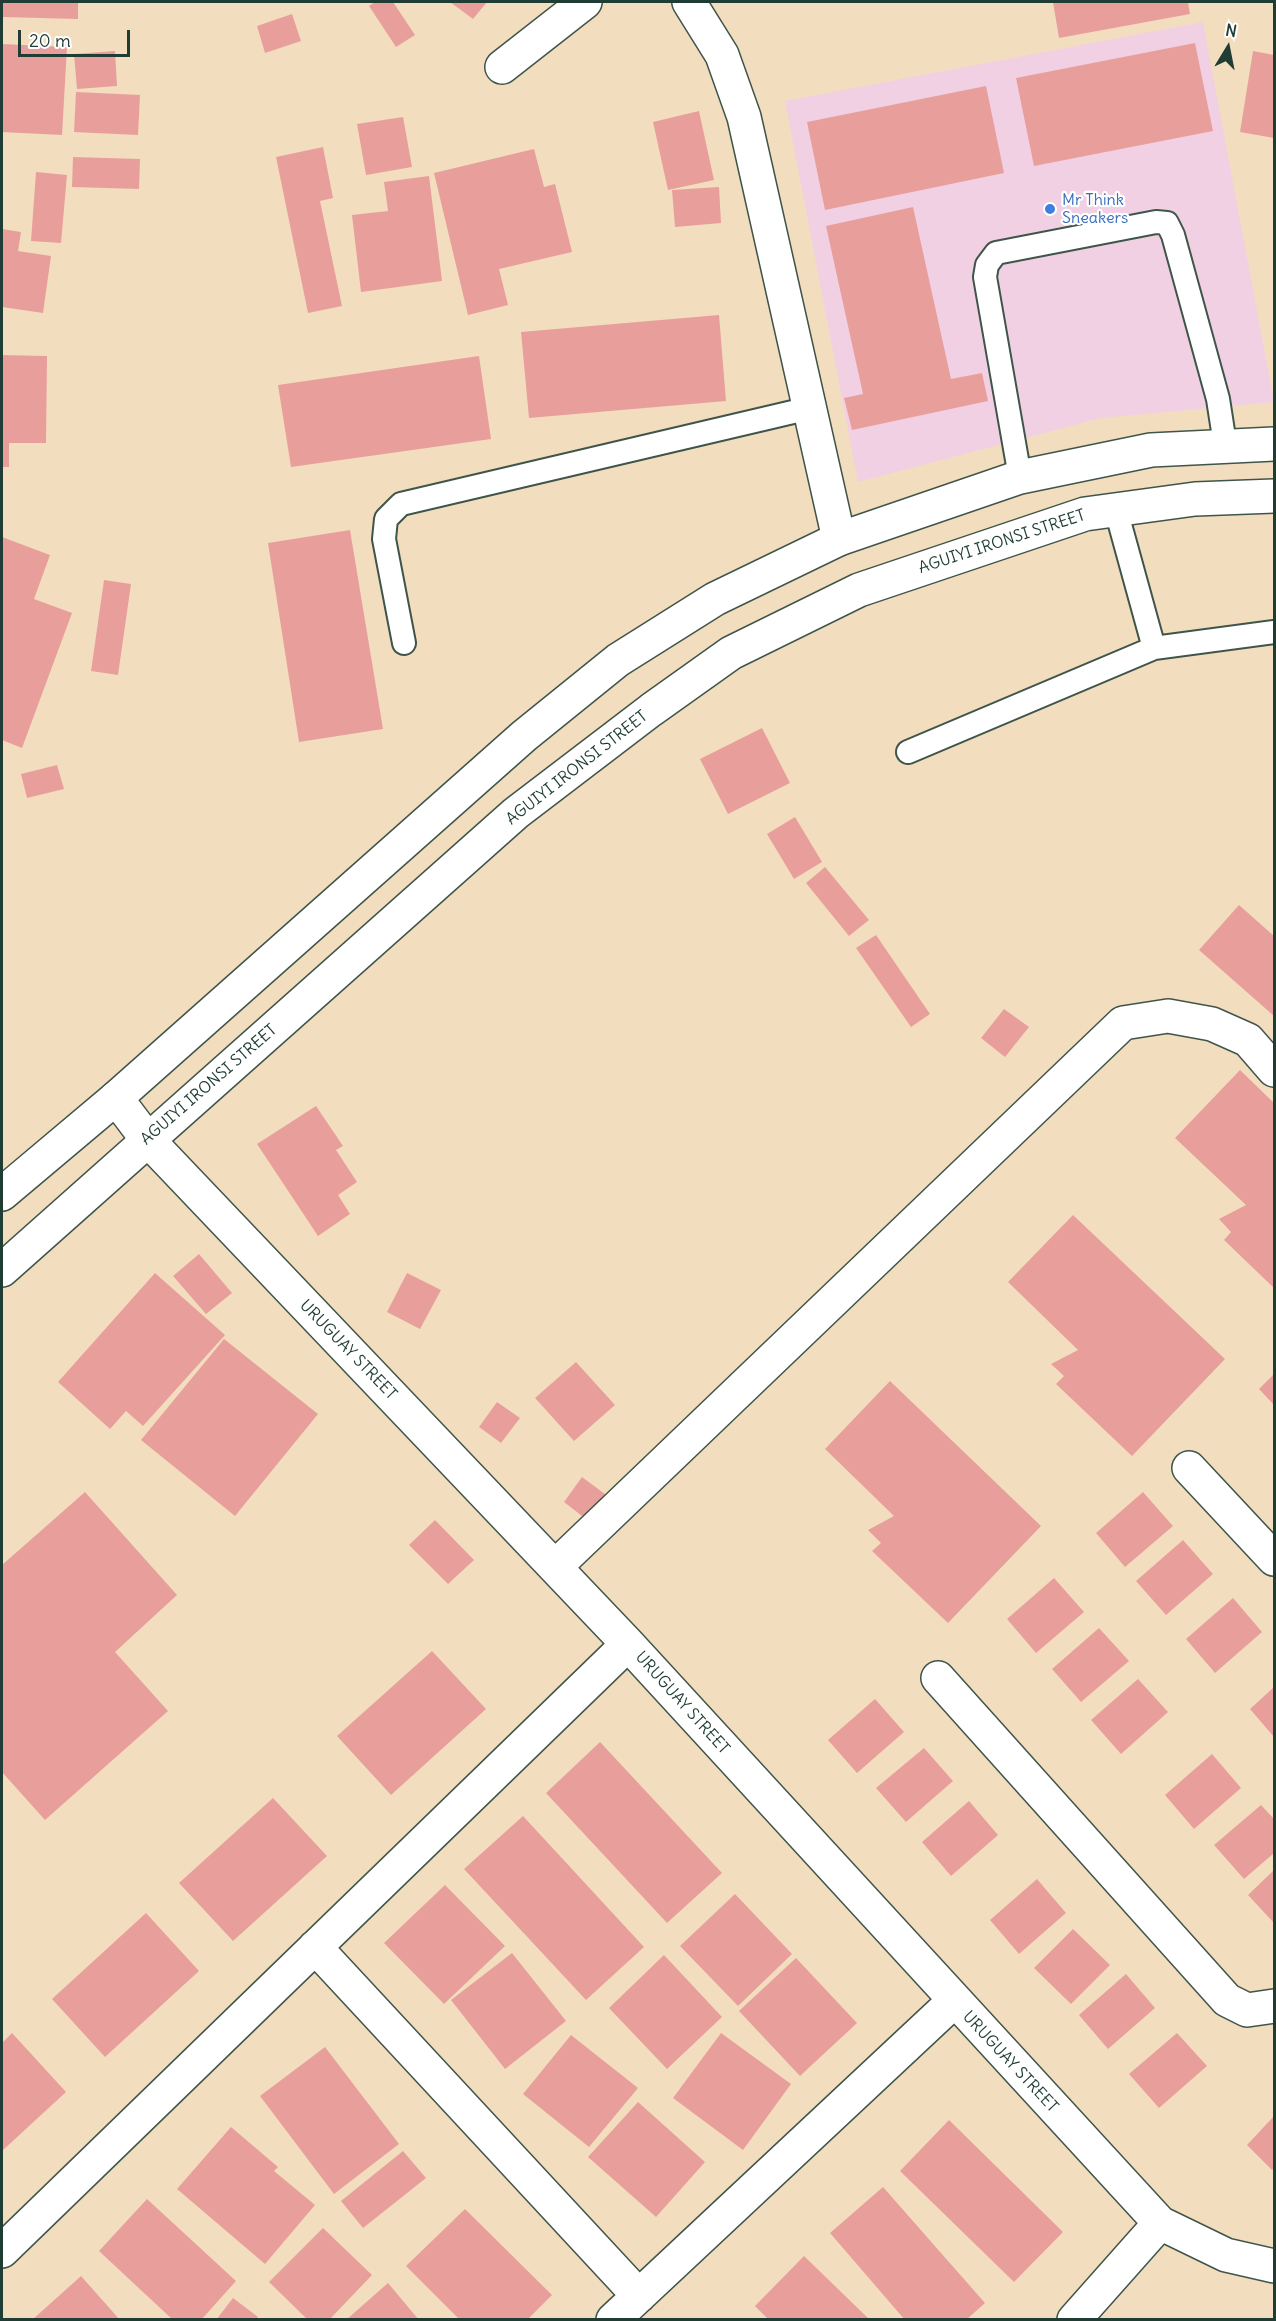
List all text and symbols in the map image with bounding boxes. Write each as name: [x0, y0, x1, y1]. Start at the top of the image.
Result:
scale bar: [21, 18, 134, 56]
north arrow: [1198, 18, 1258, 78]
text: N: [1224, 19, 1238, 41]
text: 20 m: [29, 29, 71, 52]
place label: Mr Think Sneakers: [1062, 190, 1128, 228]
marker: Mr Think Sneakers: [1043, 202, 1057, 216]
street label: AGUIYI IRONSI STREET: [916, 506, 1088, 578]
street label: AGUIYI IRONSI STREET: [502, 707, 652, 829]
street label: AGUIYI IRONSI STREET: [137, 1021, 281, 1149]
street label: URUGUAY STREET: [295, 1296, 401, 1404]
street label: URUGUAY STREET: [631, 1648, 733, 1758]
street label: URUGUAY STREET: [958, 2007, 1062, 2117]

